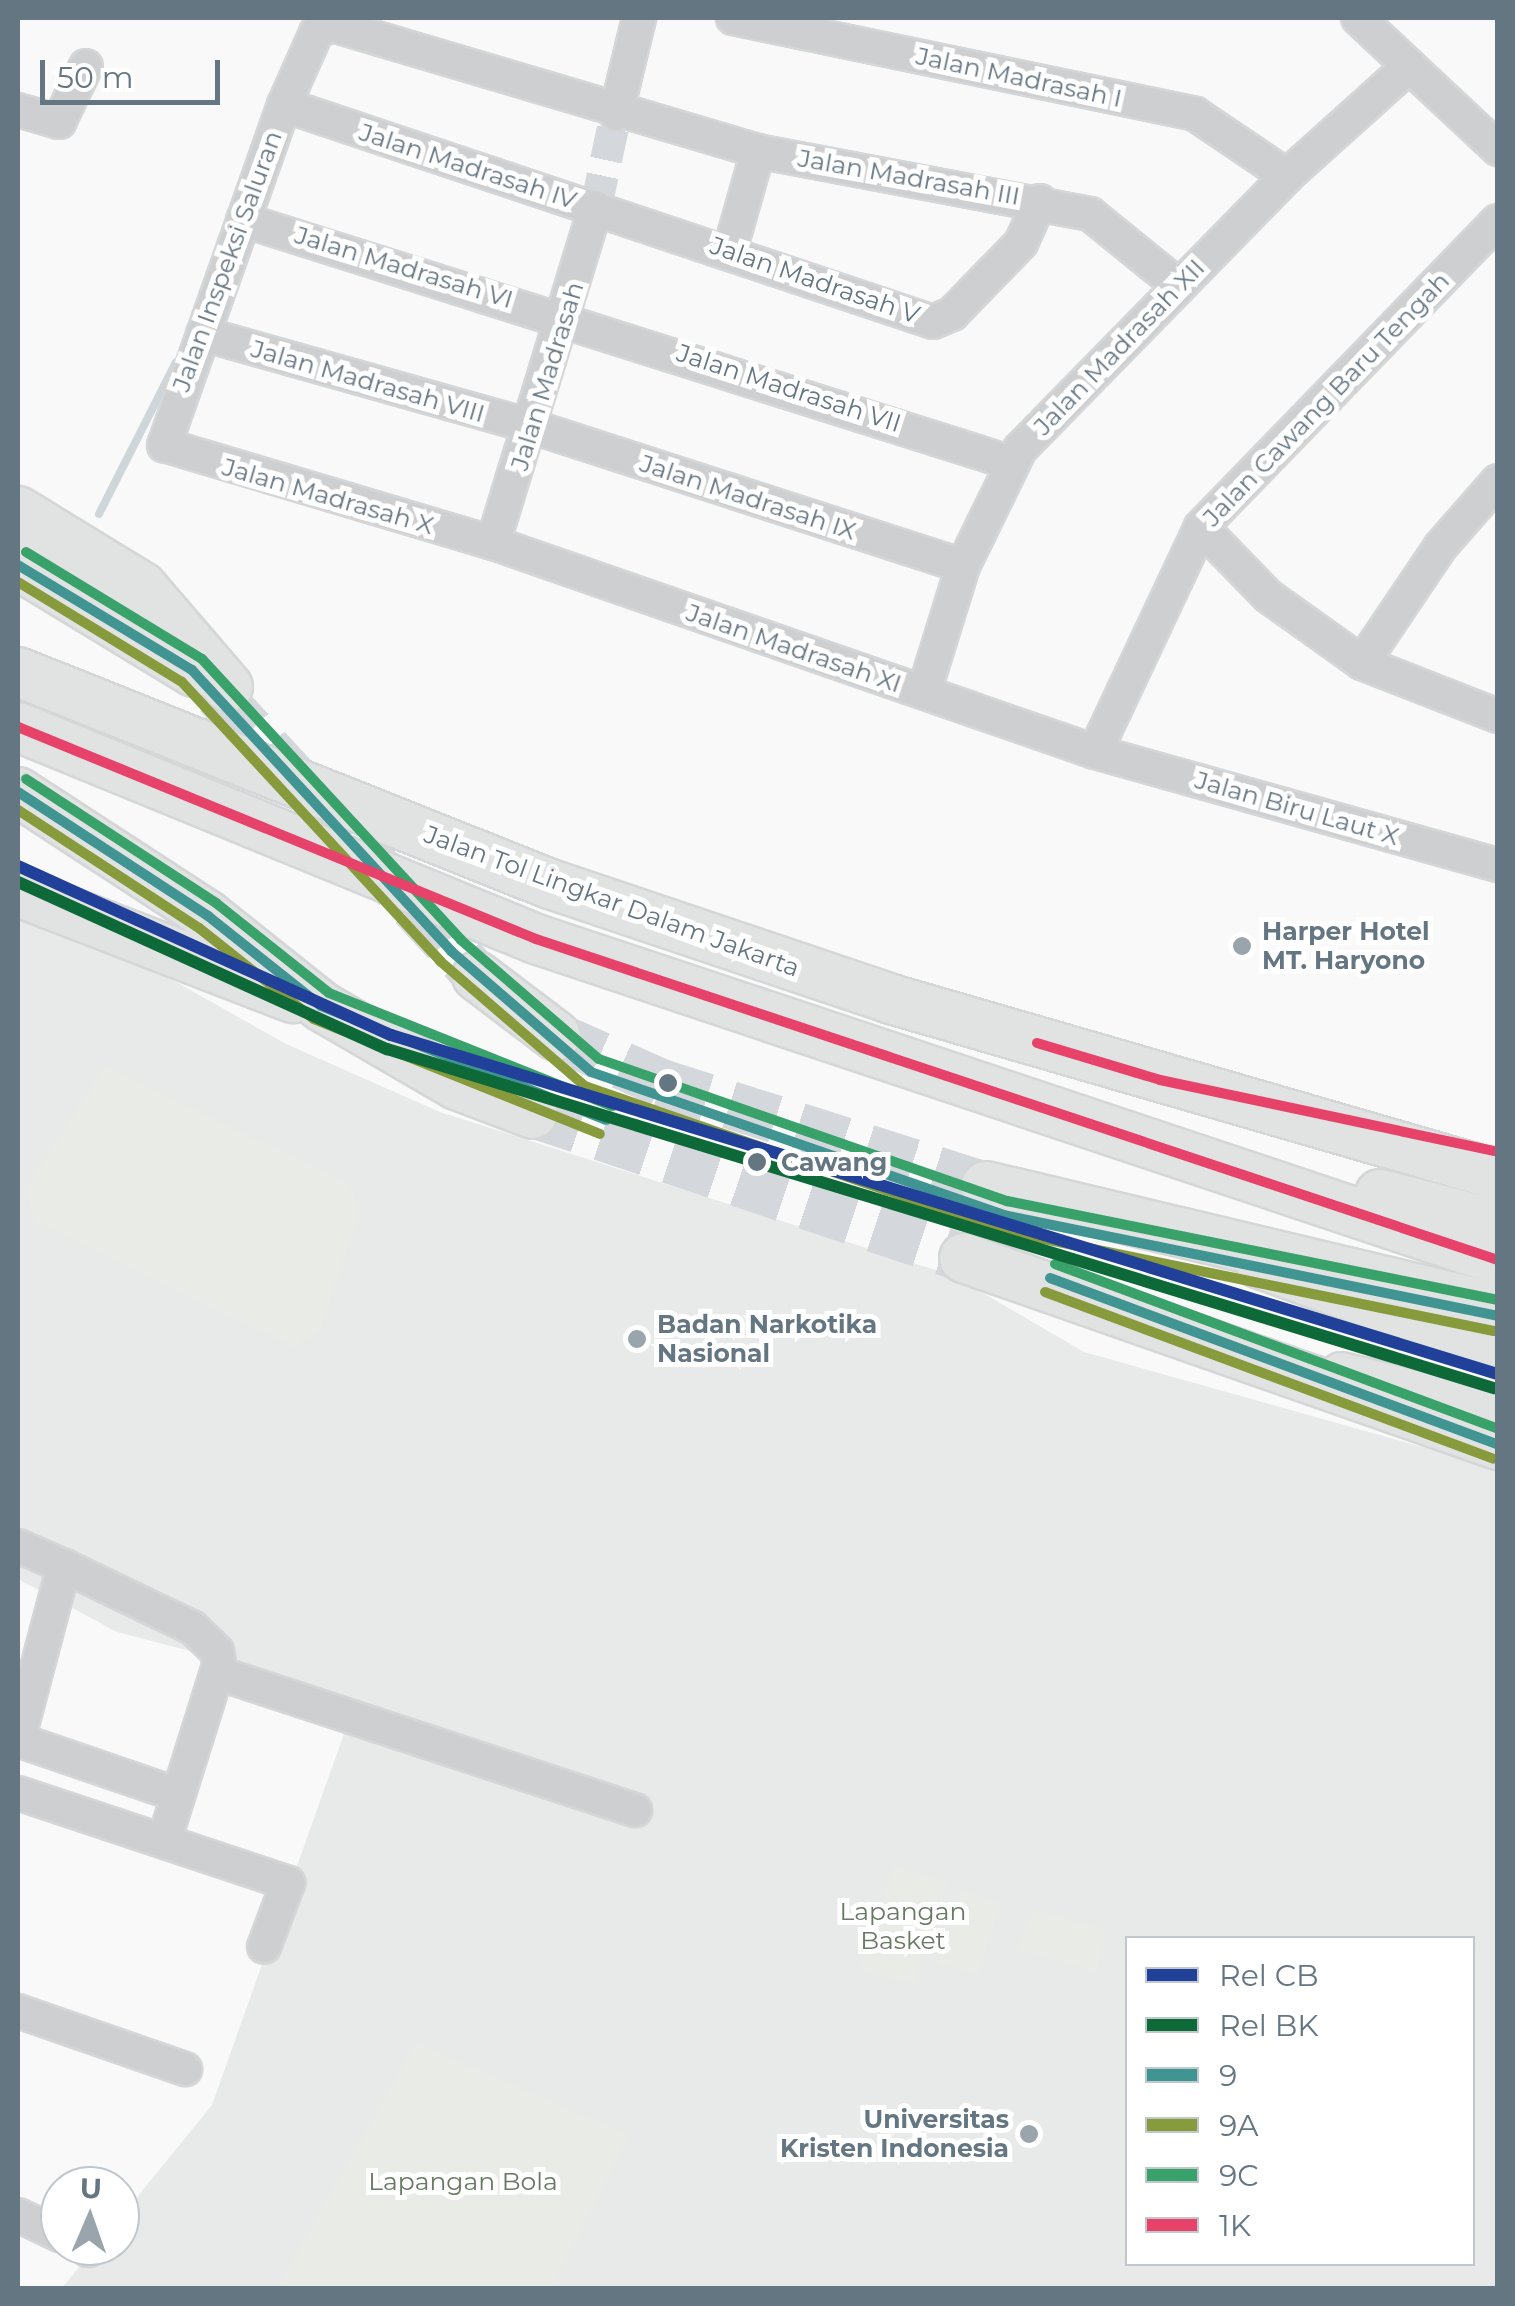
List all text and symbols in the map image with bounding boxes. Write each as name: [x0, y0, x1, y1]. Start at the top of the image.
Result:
scale bar: [45, 40, 225, 102]
street label: Jalan Madrasah I: [913, 41, 1125, 113]
text: 50 m: [57, 59, 134, 96]
street label: Jalan Madrasah IV: [356, 117, 580, 215]
street label: Jalan Inspeksi Saluran: [166, 127, 288, 395]
street label: Jalan Madrasah III: [796, 143, 1022, 211]
street label: Jalan Madrasah VI: [291, 220, 517, 314]
street label: Jalan Madrasah V: [706, 230, 924, 330]
street label: Jalan Madrasah XII: [1027, 253, 1211, 441]
street label: Jalan Cawang Baru Tengah: [1197, 266, 1455, 532]
street label: Jalan Madrasah: [504, 278, 590, 474]
street label: Jalan Madrasah VIII: [248, 333, 488, 429]
street label: Jalan Madrasah VII: [673, 338, 905, 438]
street label: Jalan Madrasah IX: [636, 448, 860, 546]
street label: Jalan Madrasah X: [219, 451, 437, 541]
street label: Jalan Madrasah XI: [683, 597, 905, 699]
street label: Jalan Biru Laut X: [1192, 765, 1402, 851]
street label: Jalan Tol Lingkar Dalam Jakarta: [420, 819, 804, 983]
place label: Harper Hotel MT. Haryono: [1262, 917, 1430, 976]
marker: Harper Hotel MT. Haryono: [1231, 935, 1253, 957]
unlabelled marker: [658, 1073, 678, 1093]
marker: Cawang: [742, 1147, 772, 1177]
place label: Cawang: [781, 1147, 887, 1177]
place label: Badan Narkotika Nasional: [657, 1310, 877, 1369]
marker: Badan Narkotika Nasional: [626, 1328, 648, 1350]
park label: Lapangan Basket: [840, 1897, 966, 1956]
legend: [1125, 1936, 1475, 2266]
text: Rel CB: [1219, 1957, 1319, 1994]
text: Rel BK: [1219, 2007, 1319, 2044]
text: 9: [1219, 2057, 1237, 2094]
place label: Universitas Kristen Indonesia: [780, 2105, 1009, 2164]
text: 9A: [1219, 2107, 1259, 2144]
marker: Universitas Kristen Indonesia: [1018, 2123, 1040, 2145]
text: 9C: [1219, 2157, 1259, 2194]
north arrow: [40, 2166, 140, 2266]
park label: Lapangan Bola: [368, 2166, 558, 2196]
text: U: [79, 2171, 103, 2205]
text: 1K: [1219, 2207, 1251, 2244]

